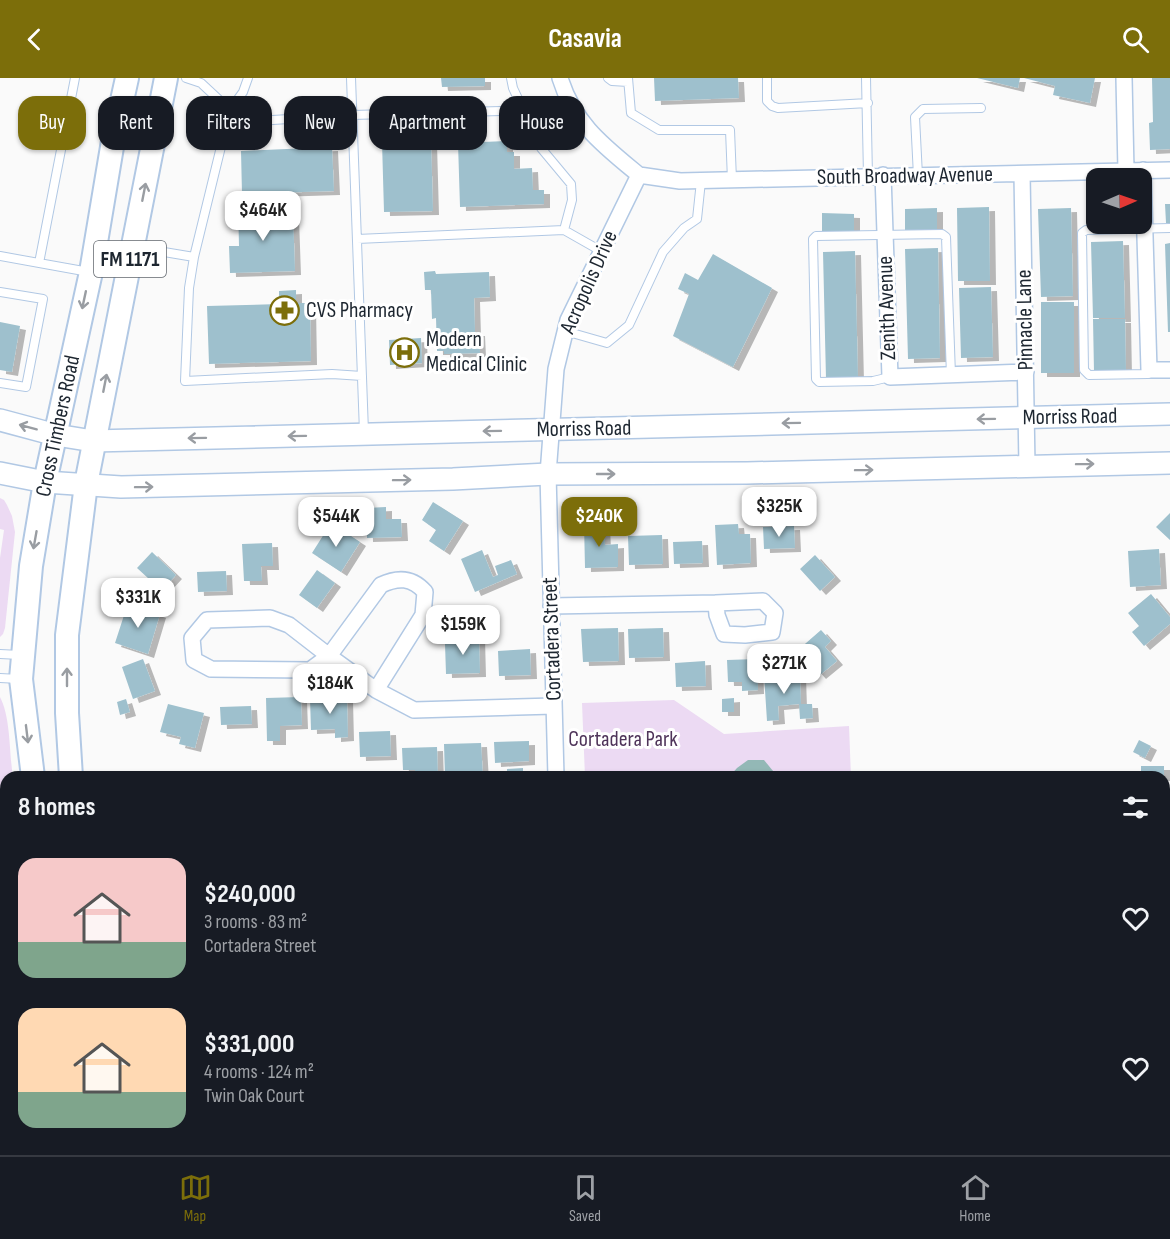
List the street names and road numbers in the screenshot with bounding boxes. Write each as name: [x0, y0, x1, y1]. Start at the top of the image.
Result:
street label: South Broadway Avenue: [817, 161, 993, 191]
street label: Acropolis Drive: [554, 226, 624, 339]
road number: FM 1171: [94, 241, 166, 277]
street label: Zenith Avenue: [872, 255, 902, 361]
street label: Pinnacle Lane: [1011, 269, 1039, 371]
street label: Cross Timbers Road: [30, 353, 86, 499]
street label: Morriss Road: [1022, 403, 1118, 431]
street label: Morriss Road: [536, 415, 632, 443]
street label: Cortadera Street: [536, 576, 568, 701]

